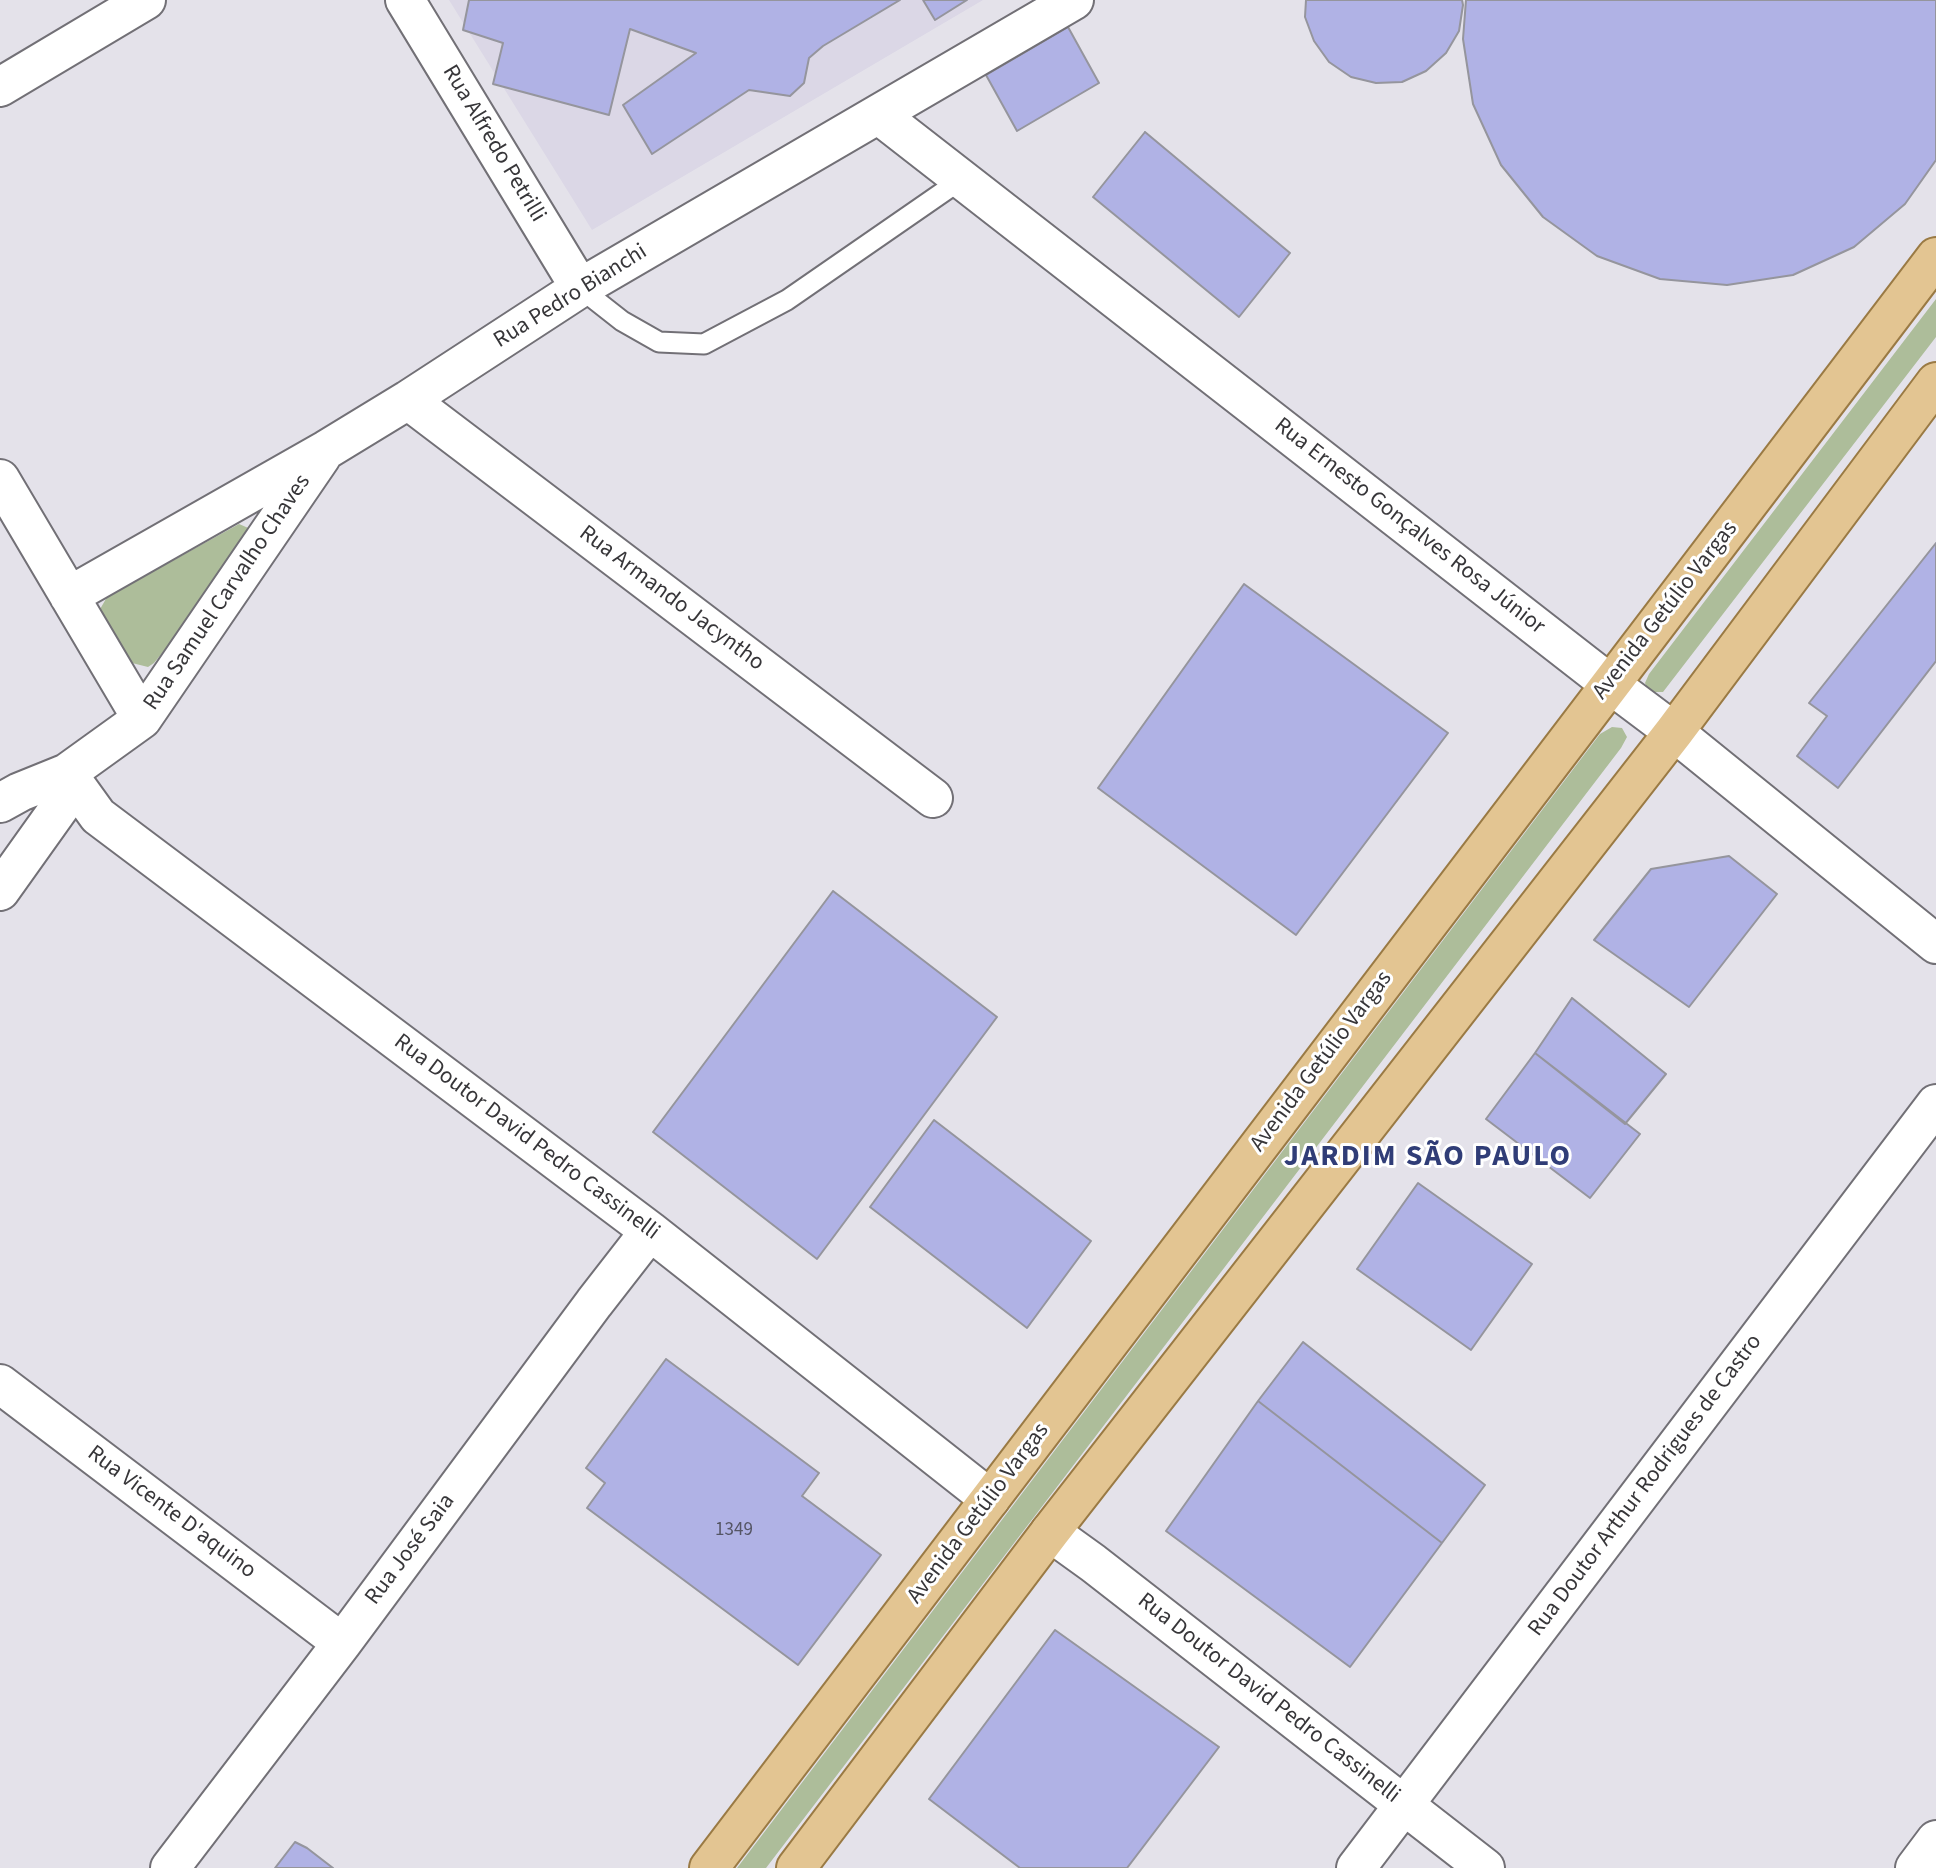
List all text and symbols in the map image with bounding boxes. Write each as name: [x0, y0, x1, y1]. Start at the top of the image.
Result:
street label: Rua Alfredo Petrilli: [435, 60, 551, 228]
street label: Rua Pedro Bianchi: [489, 239, 653, 355]
street label: Rua Ernesto Gonçalves Rosa Júnior: [1268, 413, 1550, 641]
street label: Rua Samuel Carvalho Chaves: [139, 470, 317, 716]
street label: Avenida Getúlio Vargas: [1588, 516, 1744, 706]
street label: Rua Armando Jacyntho: [573, 520, 769, 678]
street label: Avenida Getúlio Vargas: [1245, 966, 1399, 1158]
street label: Rua Doutor David Pedro Cassinelli: [388, 1029, 664, 1247]
district label: JARDIM SÃO PAULO: [1286, 1140, 1570, 1176]
street label: Rua Doutor Arthur Rodrigues de Castro: [1523, 1329, 1769, 1643]
street label: Avenida Getúlio Vargas: [902, 1418, 1056, 1610]
street label: Rua Vicente D'aquino: [81, 1441, 261, 1585]
street label: Rua José Saia: [360, 1489, 462, 1611]
house number: 1349: [715, 1520, 753, 1542]
street label: Rua Doutor David Pedro Cassinelli: [1131, 1588, 1405, 1810]

